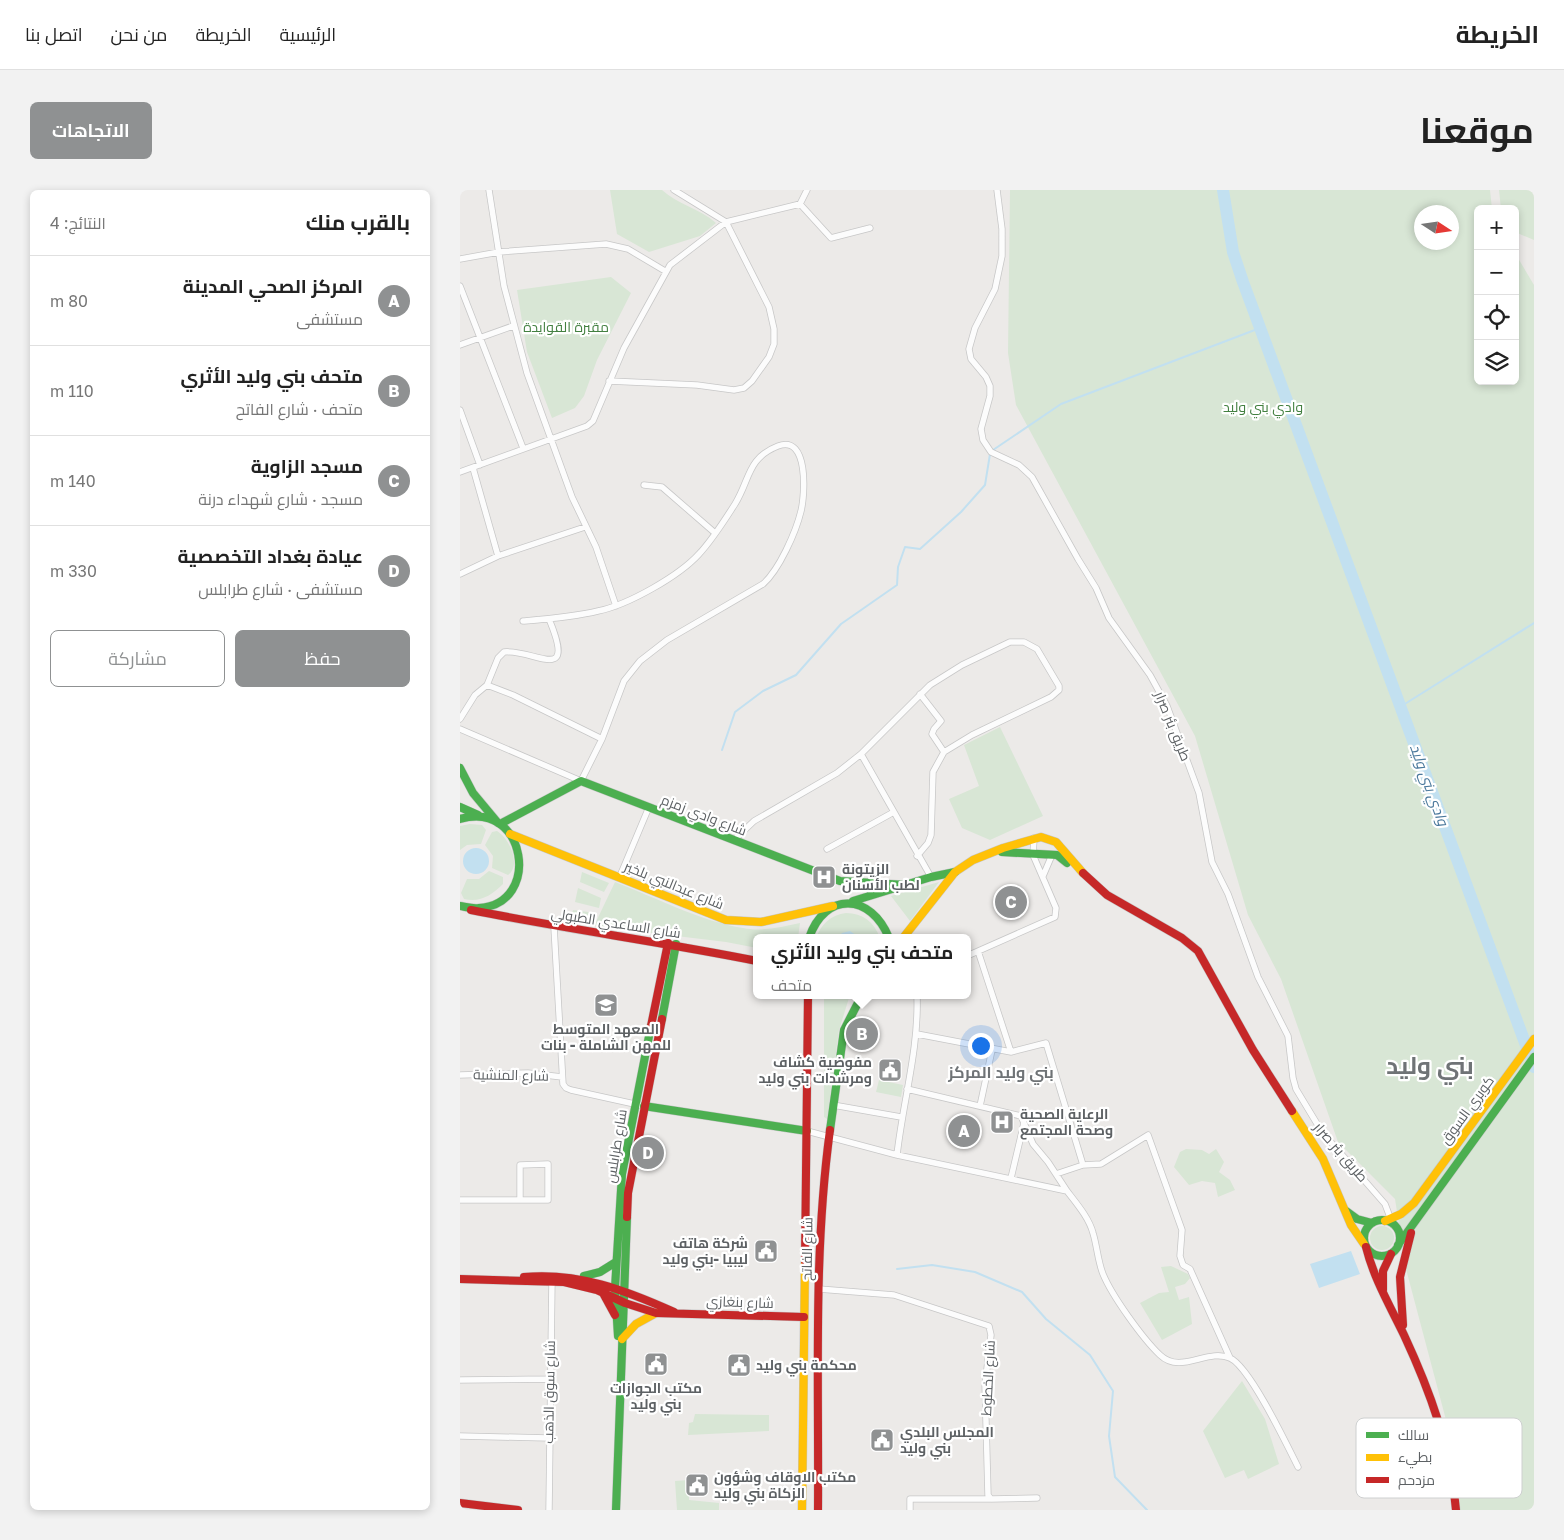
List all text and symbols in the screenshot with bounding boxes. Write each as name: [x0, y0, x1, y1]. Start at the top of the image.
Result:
text: الخريطة: [1456, 19, 1539, 48]
text: اتصل بنا: [25, 23, 83, 45]
text: من نحن: [111, 23, 167, 45]
text: الخريطة: [195, 23, 252, 45]
text: الرئيسية: [280, 23, 336, 45]
button: الاتجاهات: [30, 102, 152, 159]
text: موقعنا: [1420, 109, 1534, 151]
north arrow: [1414, 205, 1459, 250]
map controls: [1474, 205, 1519, 385]
button: +: [1474, 205, 1519, 250]
text: بالقرب منك: [306, 209, 410, 235]
text: النتائج: 4: [50, 213, 106, 233]
button: −: [1474, 250, 1519, 295]
text: المركز الصحي المدينة: [183, 274, 363, 297]
text: 80 m: [50, 291, 88, 311]
text: A: [388, 291, 400, 311]
button: locate: [1474, 295, 1519, 340]
text: مستشفى: [296, 309, 363, 329]
park label: مقبرة القوايدة: [523, 318, 609, 335]
button: layers: [1474, 340, 1519, 385]
text: متحف بني وليد الأثري: [180, 364, 363, 387]
text: 110 m: [50, 381, 94, 401]
text: B: [388, 381, 400, 401]
park label: وادي بني وليد: [1223, 398, 1303, 419]
text: متحف · شارع الفاتح: [236, 399, 363, 419]
text: مسجد الزاوية: [251, 454, 363, 477]
text: 140 m: [50, 471, 96, 491]
text: C: [388, 471, 400, 491]
text: مسجد · شارع شهداء درنة: [198, 489, 363, 509]
text: عيادة بغداد التخصصية: [177, 544, 363, 567]
text: 330 m: [50, 561, 97, 581]
text: D: [388, 561, 400, 581]
text: مستشفى · شارع طرابلس: [198, 579, 363, 599]
button: مشاركة: [50, 630, 225, 687]
button: حفظ: [235, 630, 410, 687]
street label: طريق بئر صرار: [1150, 688, 1195, 764]
water label: وادي بني وليد: [1403, 741, 1453, 830]
street label: شارع وادي زمزم: [657, 790, 749, 842]
street label: شارع عبدالنبي بلخير: [619, 856, 727, 916]
place label: الزيتونة لطب الأسنان: [842, 860, 920, 893]
hospital icon: الزيتونة لطب الأسنان: [811, 864, 837, 890]
pin: C: [995, 883, 1027, 921]
street label: شارع الساعدي الطبولي: [550, 904, 682, 945]
popup: [753, 934, 971, 999]
text: متحف بني وليد الأثري: [771, 940, 953, 963]
text: متحف: [771, 975, 812, 995]
school or university icon: المعهد المتوسط للمهن الشاملة - بنات: [593, 992, 619, 1018]
pin: B: [846, 1015, 878, 1053]
place label: المعهد المتوسط للمهن الشاملة - بنات: [541, 1020, 671, 1054]
your location: [968, 1033, 994, 1059]
district label: بني وليد: [1386, 1050, 1474, 1085]
place label: مفوضية كشاف ومرشدات بني وليد: [758, 1053, 872, 1090]
public building icon: مفوضية كشاف ومرشدات بني وليد: [877, 1057, 903, 1083]
district label: بني وليد المركز: [947, 1062, 1054, 1085]
street label: شارع المنشية: [473, 1065, 549, 1085]
street label: كوبري السوق: [1436, 1072, 1500, 1150]
place label: الرعاية الصحية وصحة المجتمع: [1020, 1105, 1113, 1140]
street label: شارع طرابلس: [601, 1108, 631, 1184]
hospital icon: الرعاية الصحية وصحة المجتمع: [989, 1109, 1015, 1135]
pin: A: [948, 1112, 980, 1150]
street label: طريق بئر صرار: [1309, 1118, 1372, 1186]
pin: D: [632, 1134, 664, 1172]
street label: شارع الفاتح: [797, 1217, 817, 1281]
place label: شركة هاتف ليبيا -بني وليد: [662, 1234, 748, 1271]
public building icon: شركة هاتف ليبيا -بني وليد: [753, 1238, 779, 1264]
street label: شارع بنغازي: [706, 1292, 774, 1315]
street label: شارع سوق الذهب: [539, 1340, 559, 1444]
street label: شارع الخطوط: [977, 1340, 999, 1416]
public building icon: مكتب الجوازات بني وليد: [643, 1351, 669, 1377]
public building icon: محكمة بني وليد: [726, 1352, 752, 1378]
place label: محكمة بني وليد: [756, 1356, 857, 1377]
place label: مكتب الجوازات بني وليد: [610, 1379, 702, 1416]
legend: [1356, 1418, 1522, 1498]
place label: المجلس البلدي بني وليد: [900, 1423, 994, 1460]
text: سالك: [1398, 1426, 1429, 1443]
public building icon: المجلس البلدي بني وليد: [869, 1427, 895, 1453]
text: بطيء: [1398, 1448, 1432, 1469]
place label: مكتب الاوقاف وشؤون الزكاة بني وليد: [714, 1468, 856, 1505]
text: مزدحم: [1398, 1471, 1435, 1490]
public building icon: مكتب الاوقاف وشؤون الزكاة بني وليد: [684, 1472, 710, 1498]

